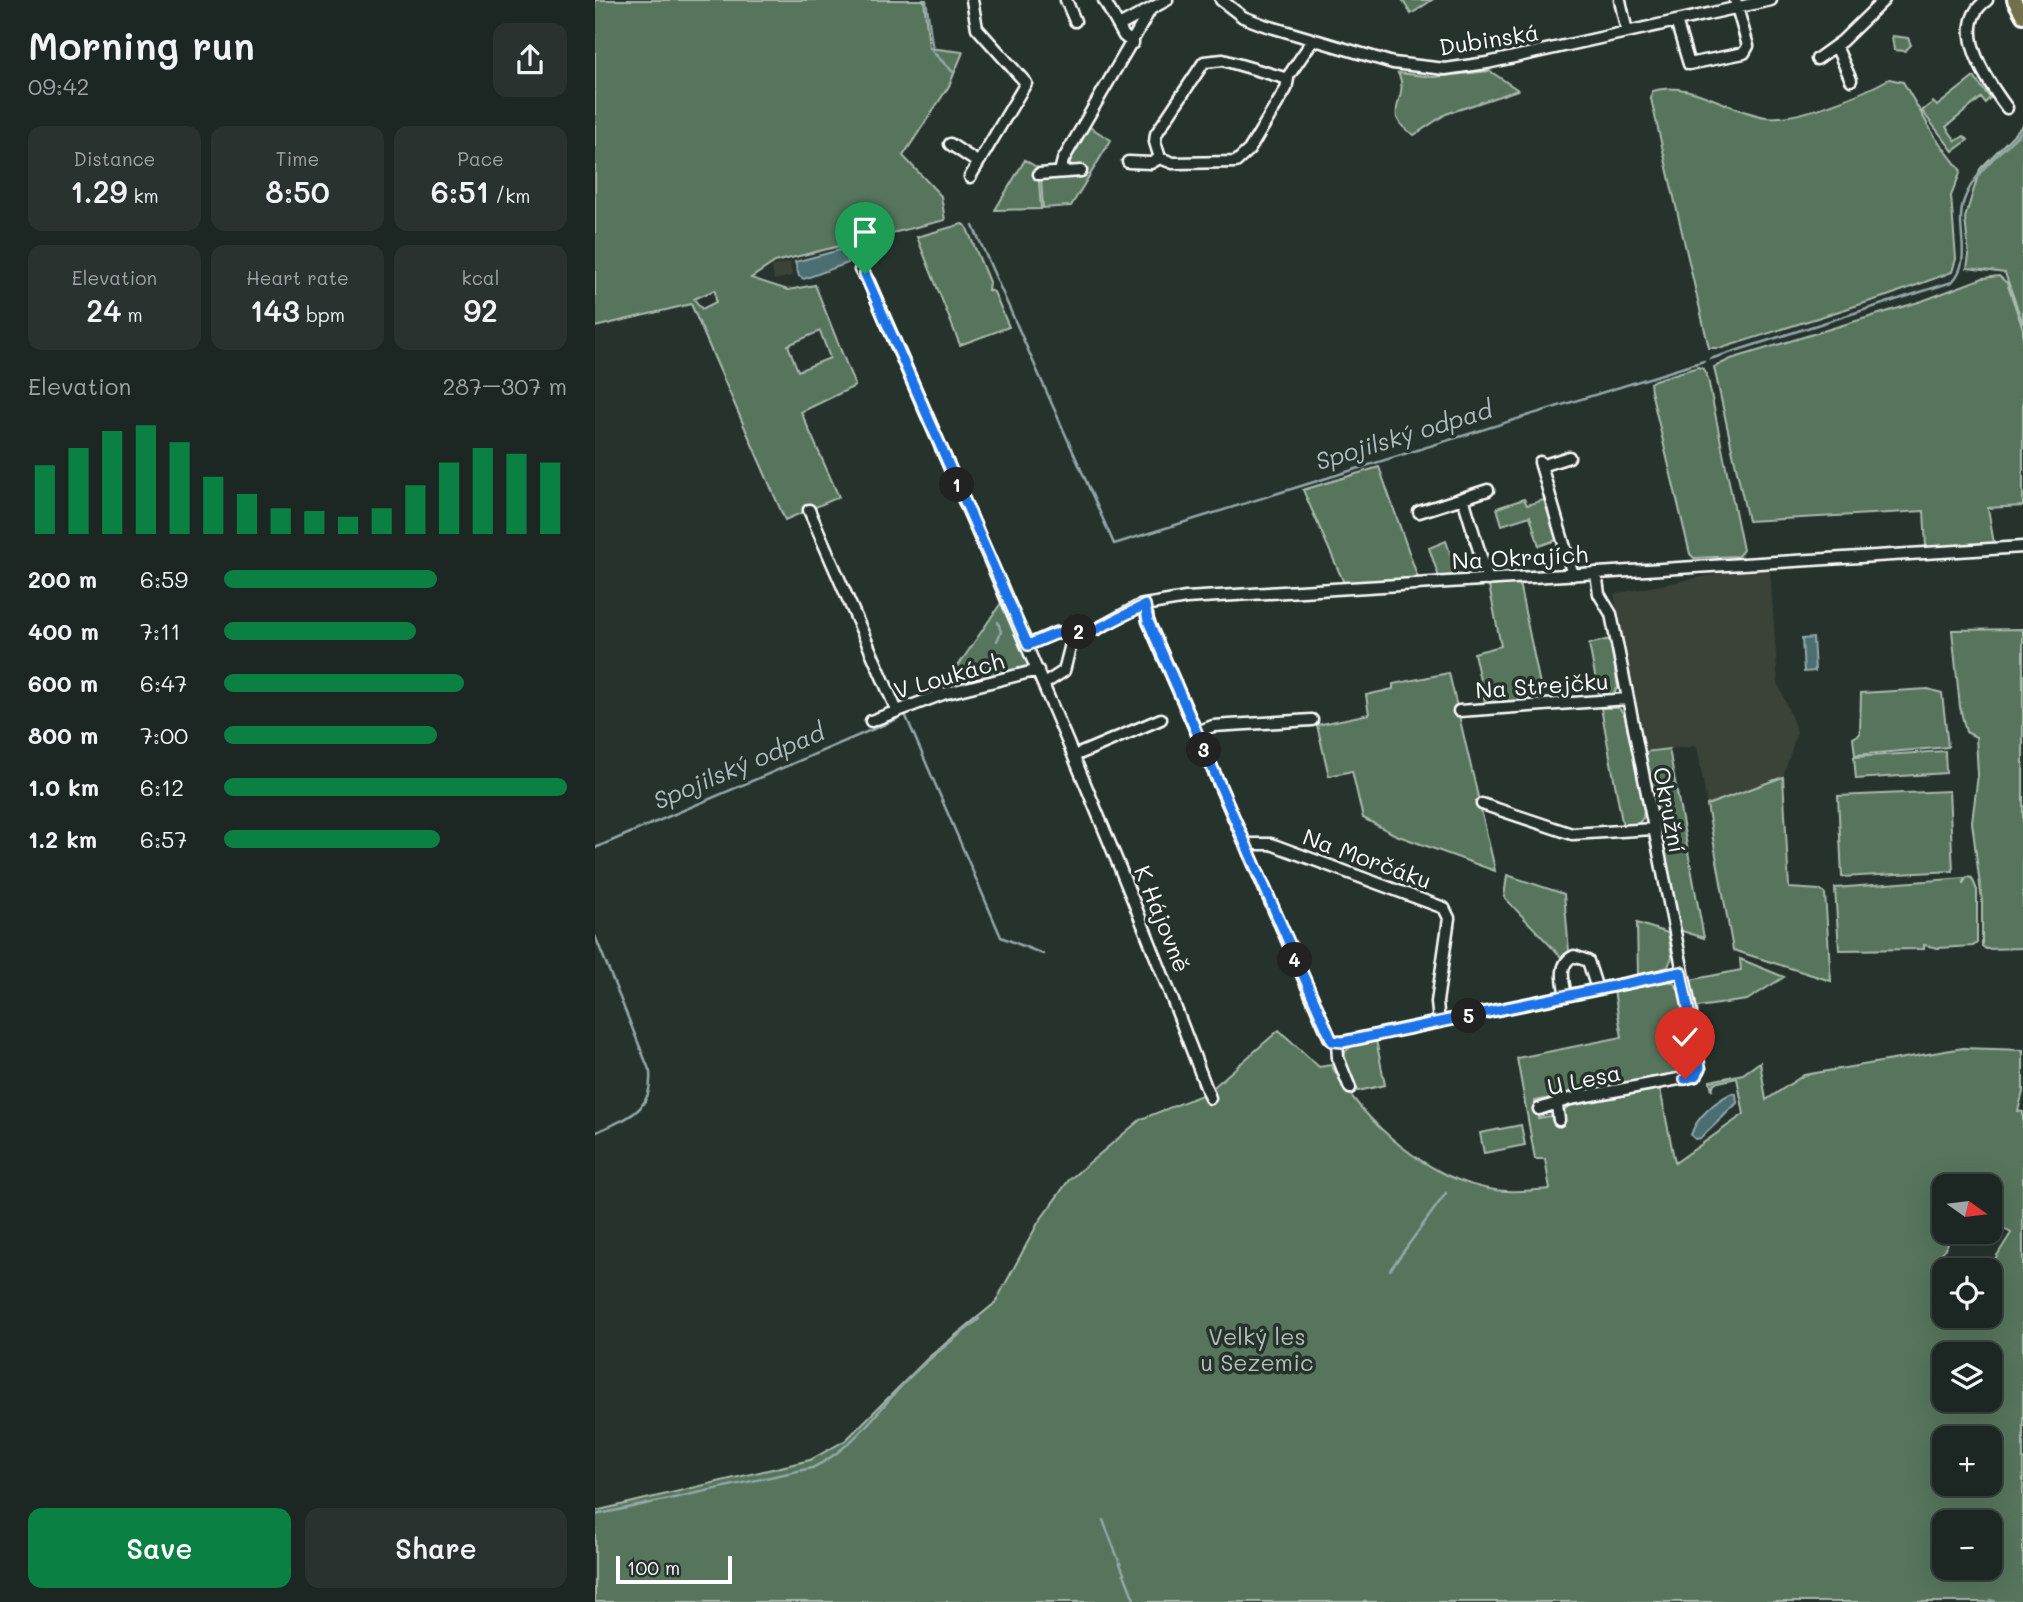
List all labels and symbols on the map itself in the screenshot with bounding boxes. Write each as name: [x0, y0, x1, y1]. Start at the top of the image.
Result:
street label: Dubinská: [1437, 16, 1541, 62]
pin: [835, 202, 895, 274]
water label: Spojilský odpad: [1312, 392, 1497, 476]
pin: 1: [939, 468, 975, 503]
street label: Na Okrajích: [1451, 538, 1589, 576]
pin: 2: [1061, 614, 1097, 650]
street label: V Loukách: [890, 645, 1007, 705]
street label: Na Strejčku: [1474, 665, 1610, 705]
water label: Spojilský odpad: [648, 715, 830, 816]
pin: 3: [1187, 732, 1221, 768]
street label: Okružní: [1647, 764, 1693, 856]
street label: Na Morčáku: [1299, 821, 1436, 895]
street label: K Hájovně: [1128, 861, 1198, 976]
pin: 4: [1277, 942, 1313, 978]
pin: 5: [1451, 998, 1487, 1034]
pin: [1655, 1007, 1715, 1079]
street label: U Lesa: [1544, 1057, 1623, 1101]
north arrow: [1932, 1174, 2002, 1244]
park label: Velký les u Sezemic: [1200, 1321, 1314, 1377]
scale bar: [616, 1553, 731, 1585]

